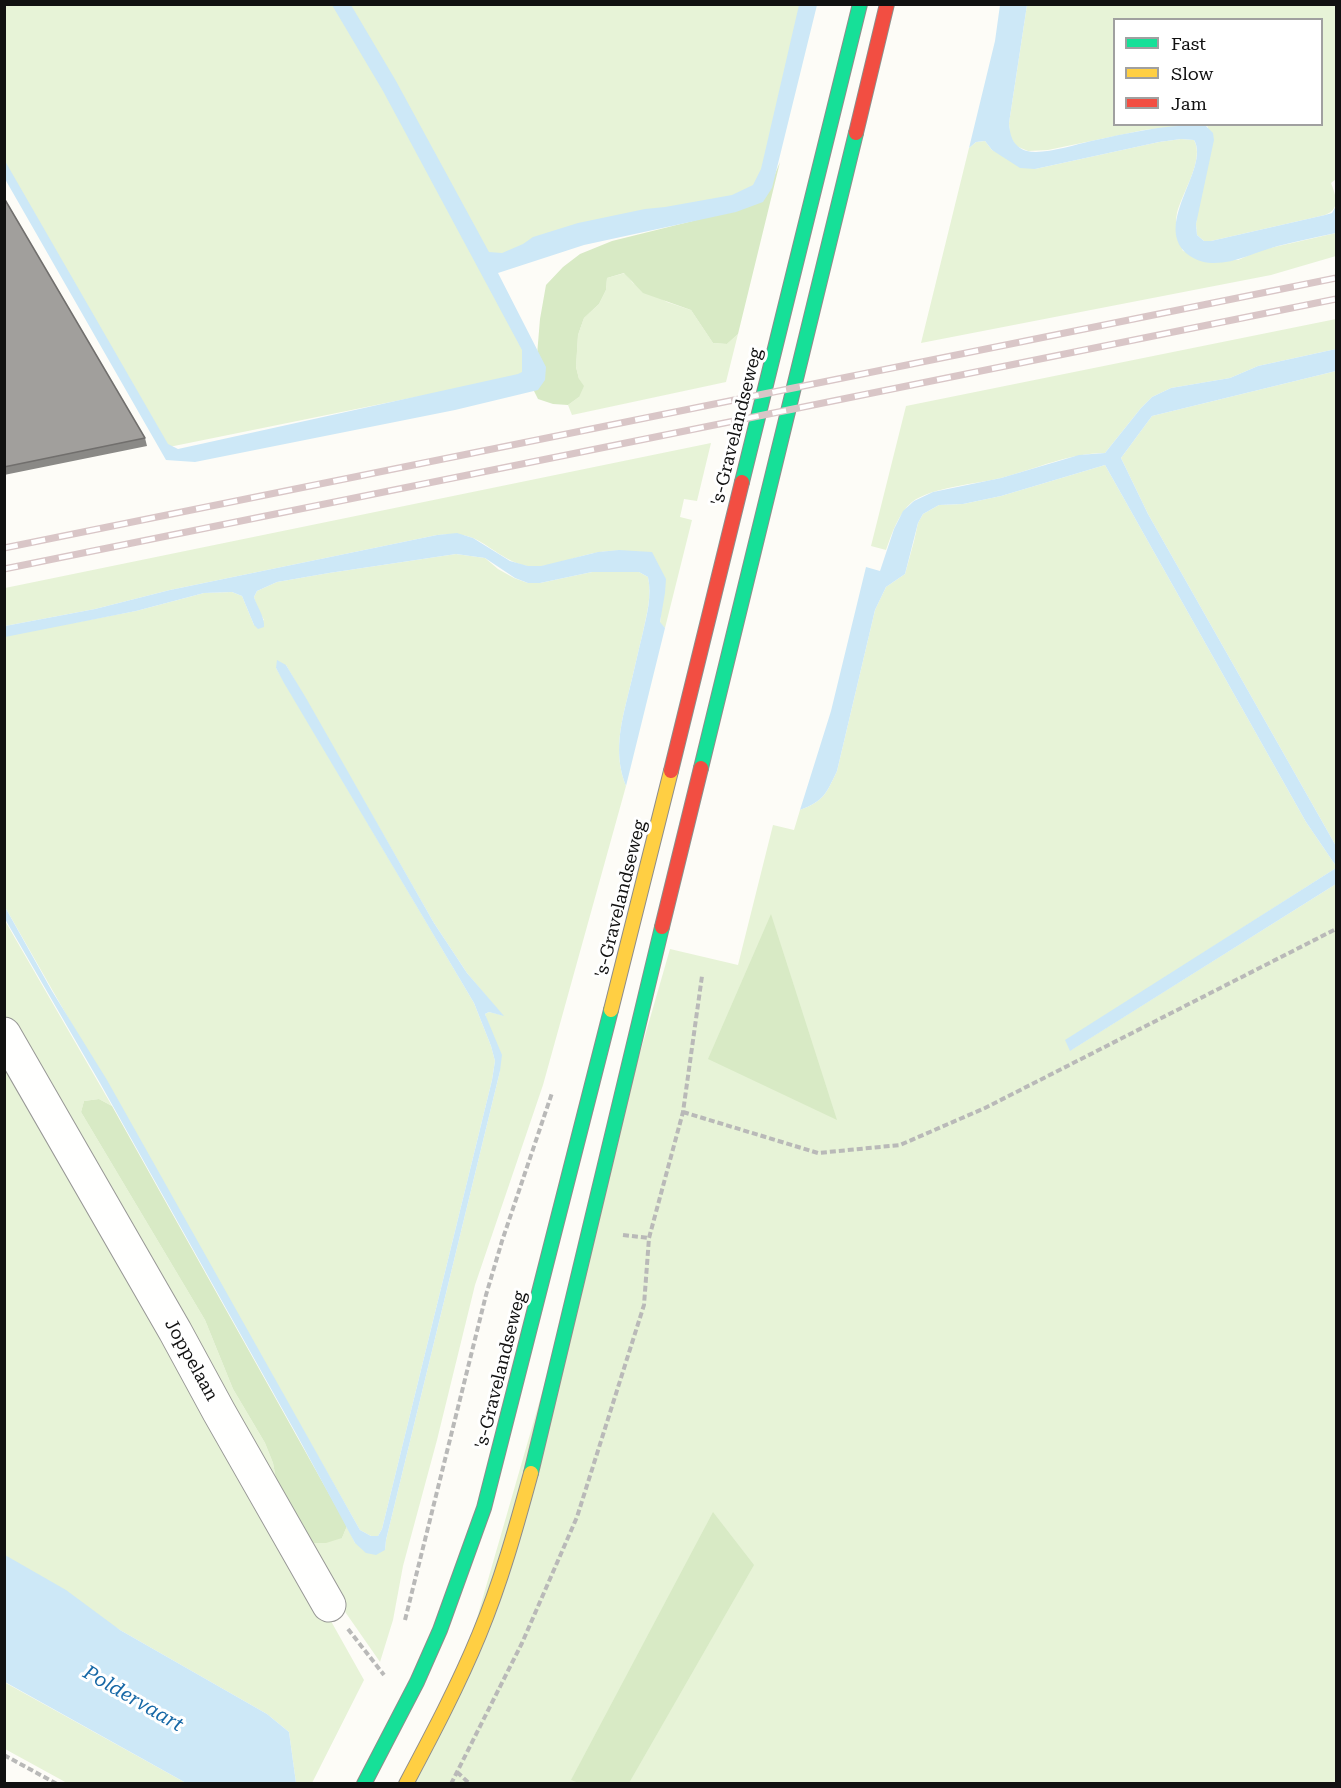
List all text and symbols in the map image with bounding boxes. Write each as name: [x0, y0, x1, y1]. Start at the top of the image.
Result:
legend: [1113, 18, 1323, 126]
text: Fast: [1171, 33, 1206, 54]
text: Slow: [1171, 63, 1213, 84]
text: Jam: [1171, 93, 1207, 114]
street label: 's-Gravelandseweg: [707, 346, 767, 508]
street label: 's-Gravelandseweg: [591, 818, 651, 980]
street label: 's-Gravelandseweg: [471, 1289, 531, 1451]
street label: Joppelaan: [160, 1315, 222, 1405]
water label: Poldervaart: [79, 1661, 187, 1737]

